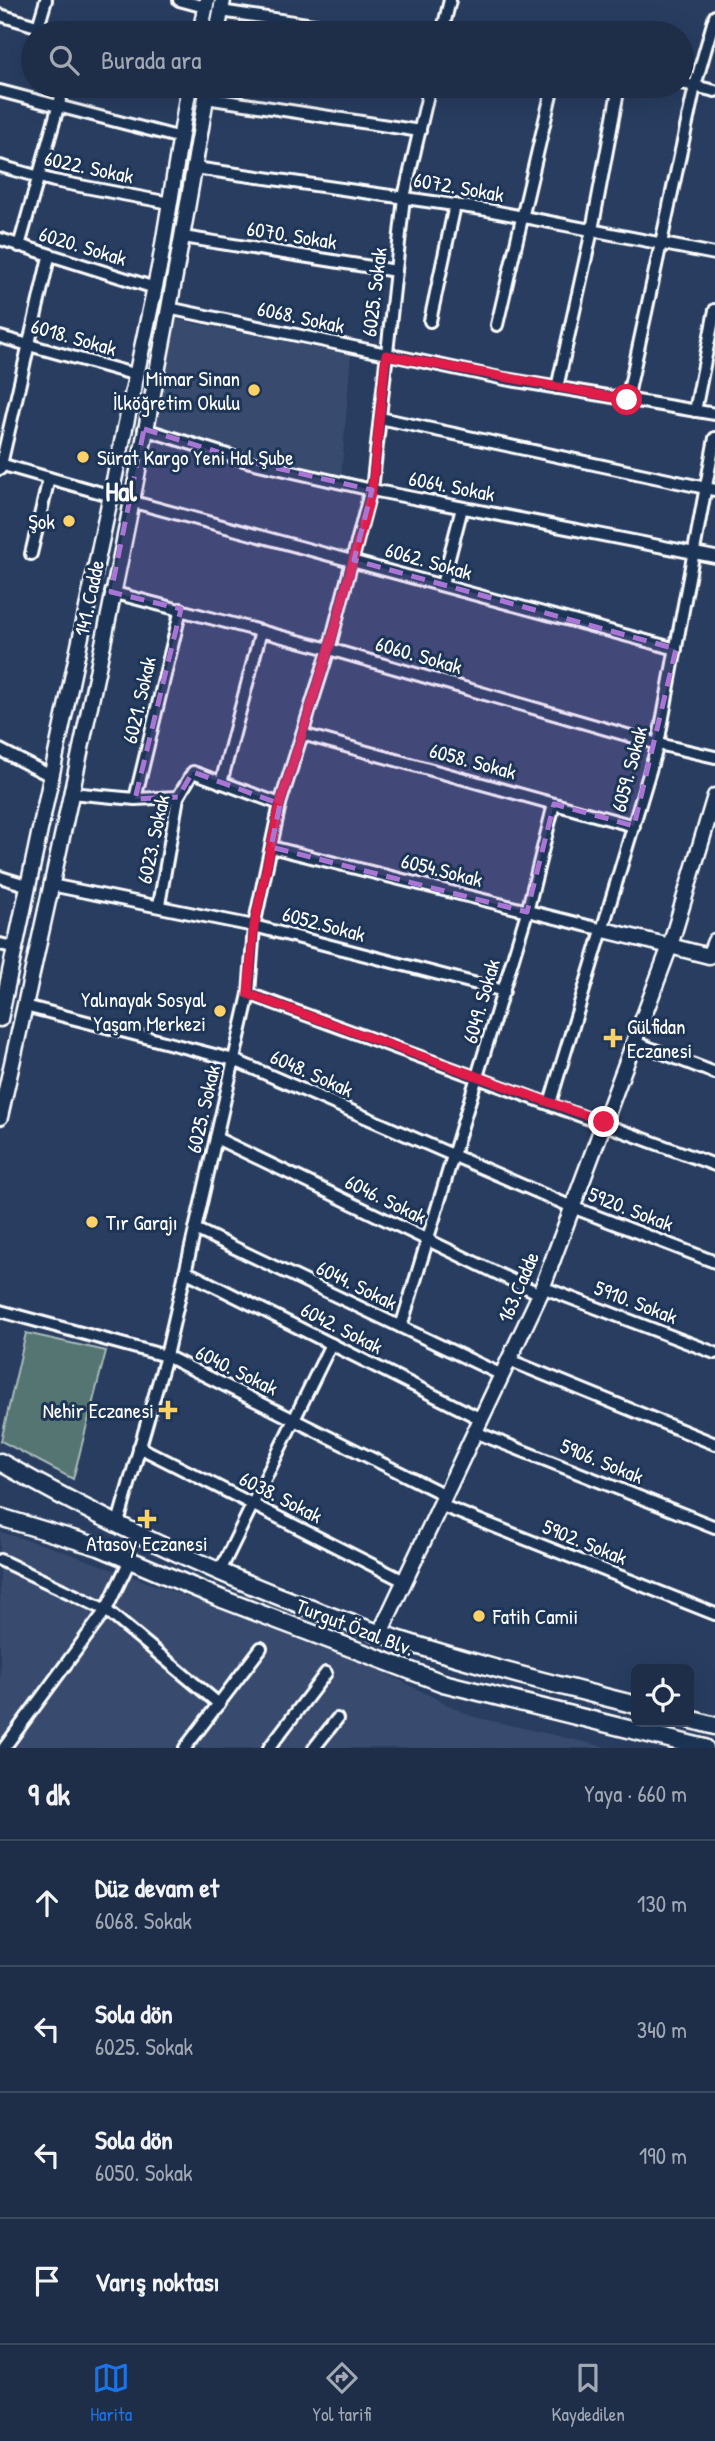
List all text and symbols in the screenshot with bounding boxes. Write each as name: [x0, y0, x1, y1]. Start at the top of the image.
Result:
search box: [21, 21, 694, 98]
icon: search: [45, 41, 83, 79]
text: Burada ara: [101, 42, 202, 77]
street label: 6022. Sokak: [42, 143, 137, 191]
street label: 6072. Sokak: [412, 165, 507, 209]
street label: 6070. Sokak: [245, 214, 339, 256]
street label: 6020. Sokak: [36, 219, 131, 273]
street label: 6025. Sokak: [354, 245, 394, 338]
street label: 6068. Sokak: [255, 294, 347, 340]
street label: 6018. Sokak: [28, 311, 120, 363]
place label: Mimar Sinan İlköğretim Okulu: [113, 364, 241, 417]
marker: Mimar Sinan İlköğretim Okulu: [246, 382, 262, 398]
route start: [611, 384, 642, 415]
place label: Sürat Kargo Yeni Hal Şube: [97, 443, 294, 472]
marker: Sürat Kargo Yeni Hal Şube: [75, 449, 91, 465]
street label: 6064. Sokak: [406, 463, 498, 509]
district label: Hal: [105, 472, 137, 510]
place label: Şok: [28, 507, 55, 536]
marker: Şok: [61, 513, 77, 529]
street label: 6062. Sokak: [382, 535, 476, 587]
street label: 141. Cadde: [67, 557, 111, 639]
street label: 6060. Sokak: [372, 629, 466, 681]
street label: 6021. Sokak: [115, 653, 163, 746]
street label: 6059. Sokak: [604, 723, 654, 815]
street label: 6058. Sokak: [426, 735, 520, 787]
street label: 6023. Sokak: [129, 792, 177, 886]
street label: 6054.Sokak: [398, 846, 486, 894]
street label: 6052.Sokak: [279, 899, 369, 949]
street label: 6049. Sokak: [455, 955, 507, 1047]
place label: Yalınayak Sosyal Yaşam Merkezi: [81, 985, 206, 1038]
marker: Yalınayak Sosyal Yaşam Merkezi: [212, 1003, 228, 1019]
place label: Gülfidan Eczanesi: [627, 1012, 692, 1065]
marker: Gülfidan Eczanesi: [605, 1030, 621, 1046]
street label: 6048. Sokak: [266, 1042, 358, 1104]
street label: 6025. Sokak: [179, 1062, 227, 1156]
route end: [588, 1106, 619, 1137]
street label: 6046. Sokak: [340, 1167, 432, 1231]
street label: 5920. Sokak: [584, 1180, 678, 1239]
place label: Tır Garajı: [106, 1208, 178, 1237]
marker: Tır Garajı: [84, 1214, 100, 1230]
street label: 163.Cadde: [490, 1247, 546, 1327]
street label: 6044. Sokak: [312, 1253, 403, 1317]
street label: 5910. Sokak: [590, 1273, 682, 1331]
street label: 6042. Sokak: [296, 1295, 388, 1361]
street label: 6040. Sokak: [191, 1338, 283, 1402]
place label: Nehir Eczanesi: [43, 1396, 154, 1425]
marker: Nehir Eczanesi: [160, 1402, 176, 1418]
street label: 5906. Sokak: [556, 1431, 648, 1491]
street label: 6038. Sokak: [235, 1464, 328, 1530]
marker: Atasoy Eczanesi: [139, 1511, 155, 1527]
street label: 5902. Sokak: [538, 1512, 632, 1572]
place label: Atasoy Eczanesi: [86, 1529, 208, 1558]
street label: Turgut Özal Blv.: [292, 1591, 418, 1663]
place label: Fatih Camii: [492, 1602, 578, 1631]
marker: Fatih Camii: [471, 1608, 487, 1624]
map controls: [631, 1664, 694, 1727]
button: locate: [631, 1664, 694, 1727]
text: 9 dk: [28, 1774, 70, 1814]
text: Yaya · 660 m: [584, 1778, 687, 1809]
text: Düz devam et: [95, 1870, 219, 1905]
icon: ahead: [28, 1884, 66, 1922]
text: 130 m: [637, 1888, 687, 1919]
text: 6068. Sokak: [95, 1905, 192, 1936]
text: Sola dön: [95, 1996, 173, 2031]
icon: left: [28, 2010, 66, 2048]
text: 340 m: [637, 2014, 687, 2045]
text: 6025. Sokak: [95, 2031, 193, 2062]
text: Sola dön: [95, 2122, 173, 2157]
icon: left: [28, 2136, 66, 2174]
text: 190 m: [639, 2140, 687, 2171]
text: 6050. Sokak: [95, 2157, 193, 2188]
icon: arrive: [28, 2262, 66, 2300]
text: Varış noktası: [95, 2264, 220, 2299]
tab: Harita: [90, 2359, 132, 2427]
tab: Yol tarifi: [312, 2359, 371, 2427]
tab: Kaydedilen: [552, 2359, 625, 2427]

